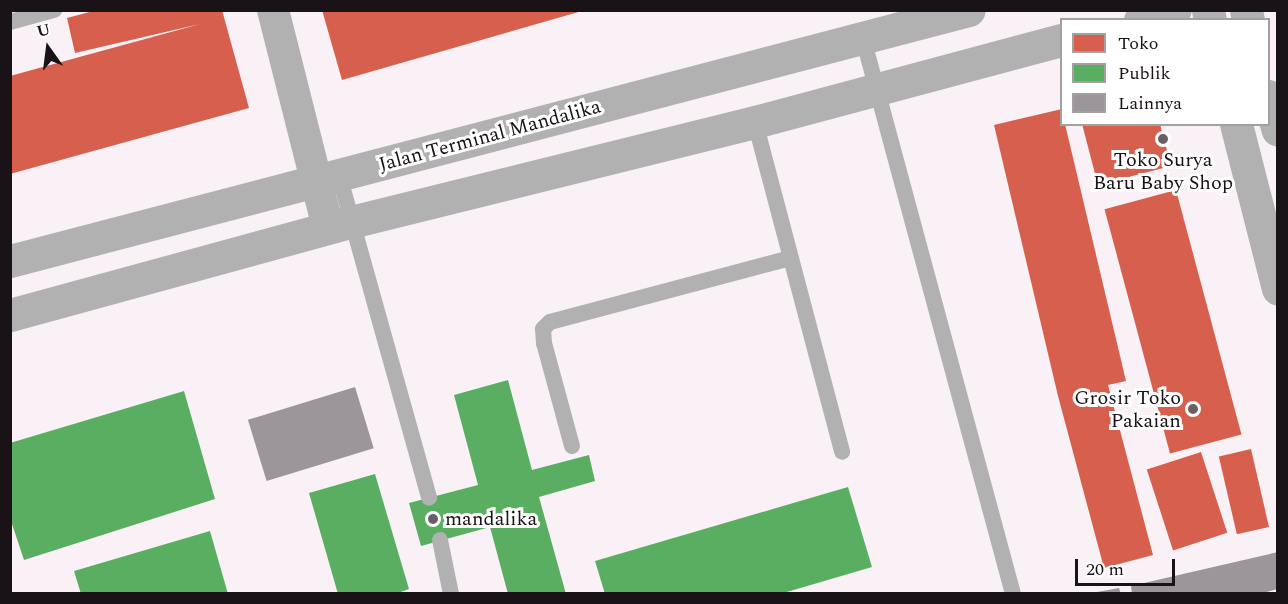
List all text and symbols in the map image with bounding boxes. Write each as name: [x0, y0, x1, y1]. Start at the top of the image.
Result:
text: U: [34, 17, 53, 44]
north arrow: [18, 18, 78, 78]
legend: [1060, 18, 1270, 126]
text: Toko: [1118, 30, 1158, 57]
text: Publik: [1118, 60, 1171, 87]
text: Lainnya: [1118, 90, 1182, 117]
street label: Jalan Terminal Mandalika: [376, 95, 604, 177]
marker: Toko Surya Baru Baby Shop: [1156, 132, 1170, 146]
place label: Toko Surya Baru Baby Shop: [1093, 148, 1233, 195]
place label: Grosir Toko Pakaian: [1074, 386, 1181, 433]
marker: Grosir Toko Pakaian: [1186, 402, 1200, 416]
place label: mandalika: [445, 507, 537, 531]
marker: mandalika: [426, 512, 440, 526]
scale bar: [1078, 547, 1178, 585]
text: 20 m: [1086, 556, 1124, 583]

